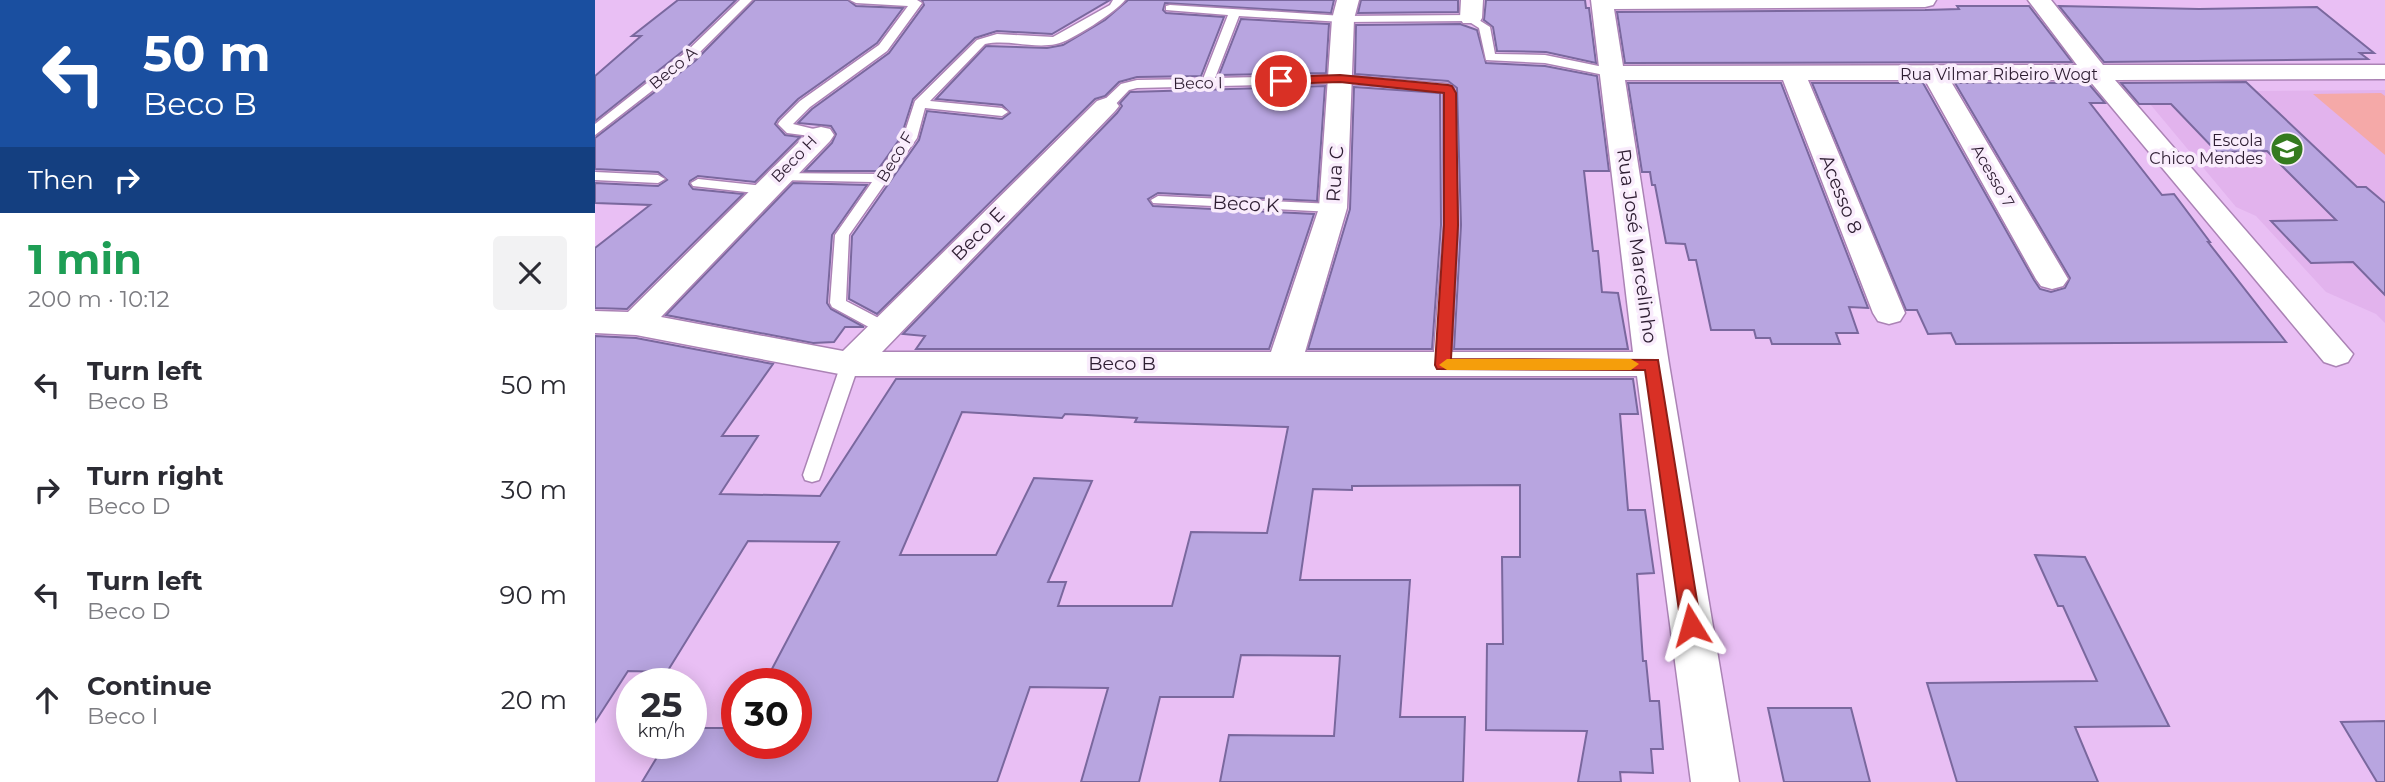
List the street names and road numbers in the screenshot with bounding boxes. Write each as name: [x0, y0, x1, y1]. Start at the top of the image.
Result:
street label: Beco A: [645, 42, 701, 93]
street label: Rua Vilmar Ribeiro Wogt: [1900, 65, 2098, 84]
street label: Beco I: [1173, 73, 1223, 93]
street label: Beco F: [873, 129, 917, 185]
street label: Beco H: [767, 132, 821, 186]
street label: Acesso 7: [1967, 141, 2019, 211]
street label: Rua C: [1322, 145, 1348, 203]
street label: Rua José Marcelinho: [1612, 147, 1662, 345]
street label: Acesso 8: [1815, 151, 1867, 237]
street label: Beco K: [1212, 191, 1280, 217]
street label: Beco E: [947, 203, 1009, 265]
street label: Beco B: [1088, 352, 1156, 375]

